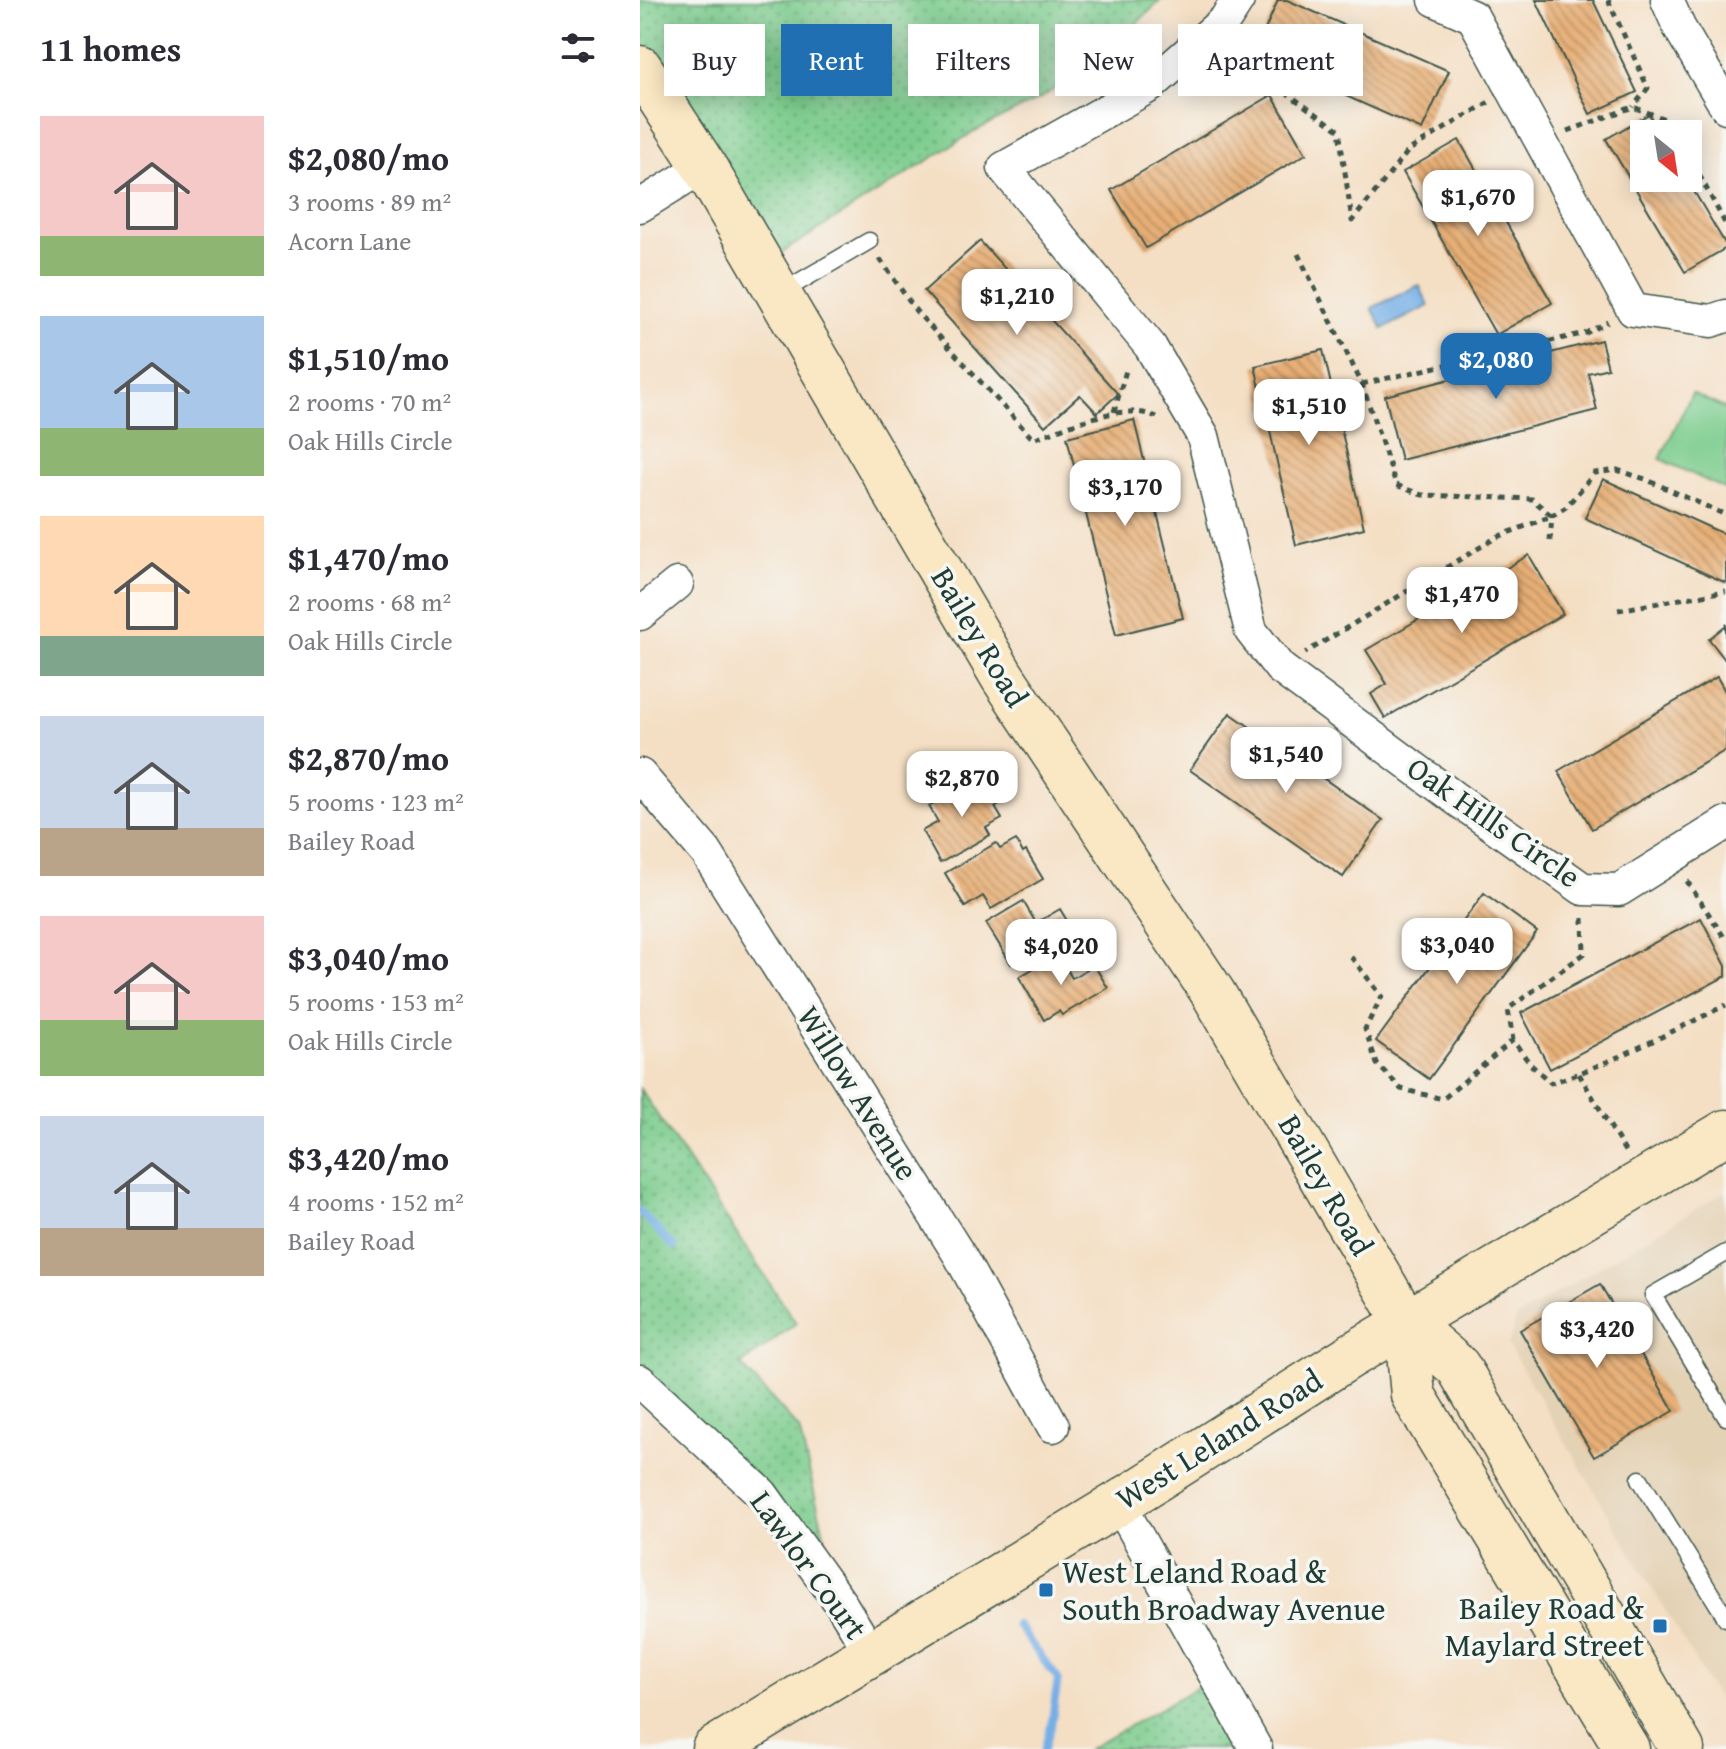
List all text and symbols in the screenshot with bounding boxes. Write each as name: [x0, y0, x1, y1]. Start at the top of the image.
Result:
text: 11 homes: [40, 24, 181, 73]
chip: Buy: [664, 24, 765, 96]
chip: Rent: [781, 24, 892, 96]
chip: Filters: [908, 24, 1039, 96]
chip: New: [1055, 24, 1162, 96]
chip: Apartment: [1178, 24, 1363, 96]
icon: filters: [556, 26, 600, 70]
north arrow: [1630, 120, 1702, 192]
map controls: [1630, 120, 1702, 192]
text: $2,080/mo: [288, 133, 449, 182]
icon: home: [104, 148, 200, 244]
pin: $1,670: [1413, 170, 1543, 238]
text: $1,670: [1441, 176, 1515, 215]
text: 3 rooms · 89 m²: [288, 182, 451, 221]
text: Acorn Lane: [288, 221, 411, 260]
pin: $1,210: [952, 269, 1082, 337]
text: $1,210: [980, 275, 1054, 314]
text: $1,510/mo: [288, 333, 449, 382]
pin: $2,080: [1431, 333, 1561, 401]
text: $2,080: [1459, 339, 1533, 378]
icon: home: [104, 348, 200, 444]
pin: $1,510: [1244, 379, 1374, 447]
text: 2 rooms · 70 m²: [288, 382, 451, 421]
text: $1,510: [1272, 385, 1346, 424]
text: Oak Hills Circle: [288, 421, 453, 460]
pin: $3,170: [1060, 460, 1190, 528]
text: $3,170: [1088, 466, 1162, 505]
text: $1,470/mo: [288, 533, 449, 582]
icon: home: [104, 548, 200, 644]
street label: Bailey Road: [920, 558, 1041, 716]
pin: $1,470: [1397, 567, 1527, 635]
text: $1,470: [1425, 573, 1499, 612]
text: 2 rooms · 68 m²: [288, 582, 451, 621]
text: Oak Hills Circle: [288, 621, 453, 660]
pin: $1,540: [1221, 727, 1351, 795]
text: $2,870/mo: [288, 733, 449, 782]
text: $1,540: [1249, 733, 1323, 772]
street label: Oak Hills Circle: [1398, 744, 1591, 899]
icon: home: [104, 748, 200, 844]
pin: $2,870: [897, 751, 1027, 819]
text: $2,870: [925, 757, 999, 796]
text: 5 rooms · 123 m²: [288, 782, 464, 821]
text: Bailey Road: [288, 821, 415, 860]
pin: $3,040: [1392, 918, 1522, 986]
pin: $4,020: [996, 919, 1126, 987]
text: $3,040: [1420, 924, 1494, 963]
text: $4,020: [1024, 925, 1098, 964]
text: $3,040/mo: [288, 933, 449, 982]
icon: home: [104, 948, 200, 1044]
text: 5 rooms · 153 m²: [288, 982, 464, 1021]
street label: Willow Avenue: [786, 996, 931, 1189]
text: Oak Hills Circle: [288, 1021, 453, 1060]
street label: Bailey Road: [1267, 1105, 1386, 1264]
text: $3,420/mo: [288, 1133, 449, 1182]
icon: home: [104, 1148, 200, 1244]
text: 4 rooms · 152 m²: [288, 1182, 464, 1221]
text: Bailey Road: [288, 1221, 415, 1260]
pin: $3,420: [1532, 1302, 1662, 1370]
text: $3,420: [1560, 1308, 1634, 1347]
street label: West Leland Road: [1106, 1356, 1331, 1521]
street label: Lawlor Court: [739, 1481, 880, 1649]
place label: West Leland Road & South Broadway Avenue: [1062, 1548, 1386, 1632]
marker: West Leland Road & South Broadway Avenue: [1037, 1581, 1055, 1599]
place label: Bailey Road & Maylard Street: [1445, 1584, 1644, 1668]
marker: Bailey Road & Maylard Street: [1651, 1617, 1669, 1635]

